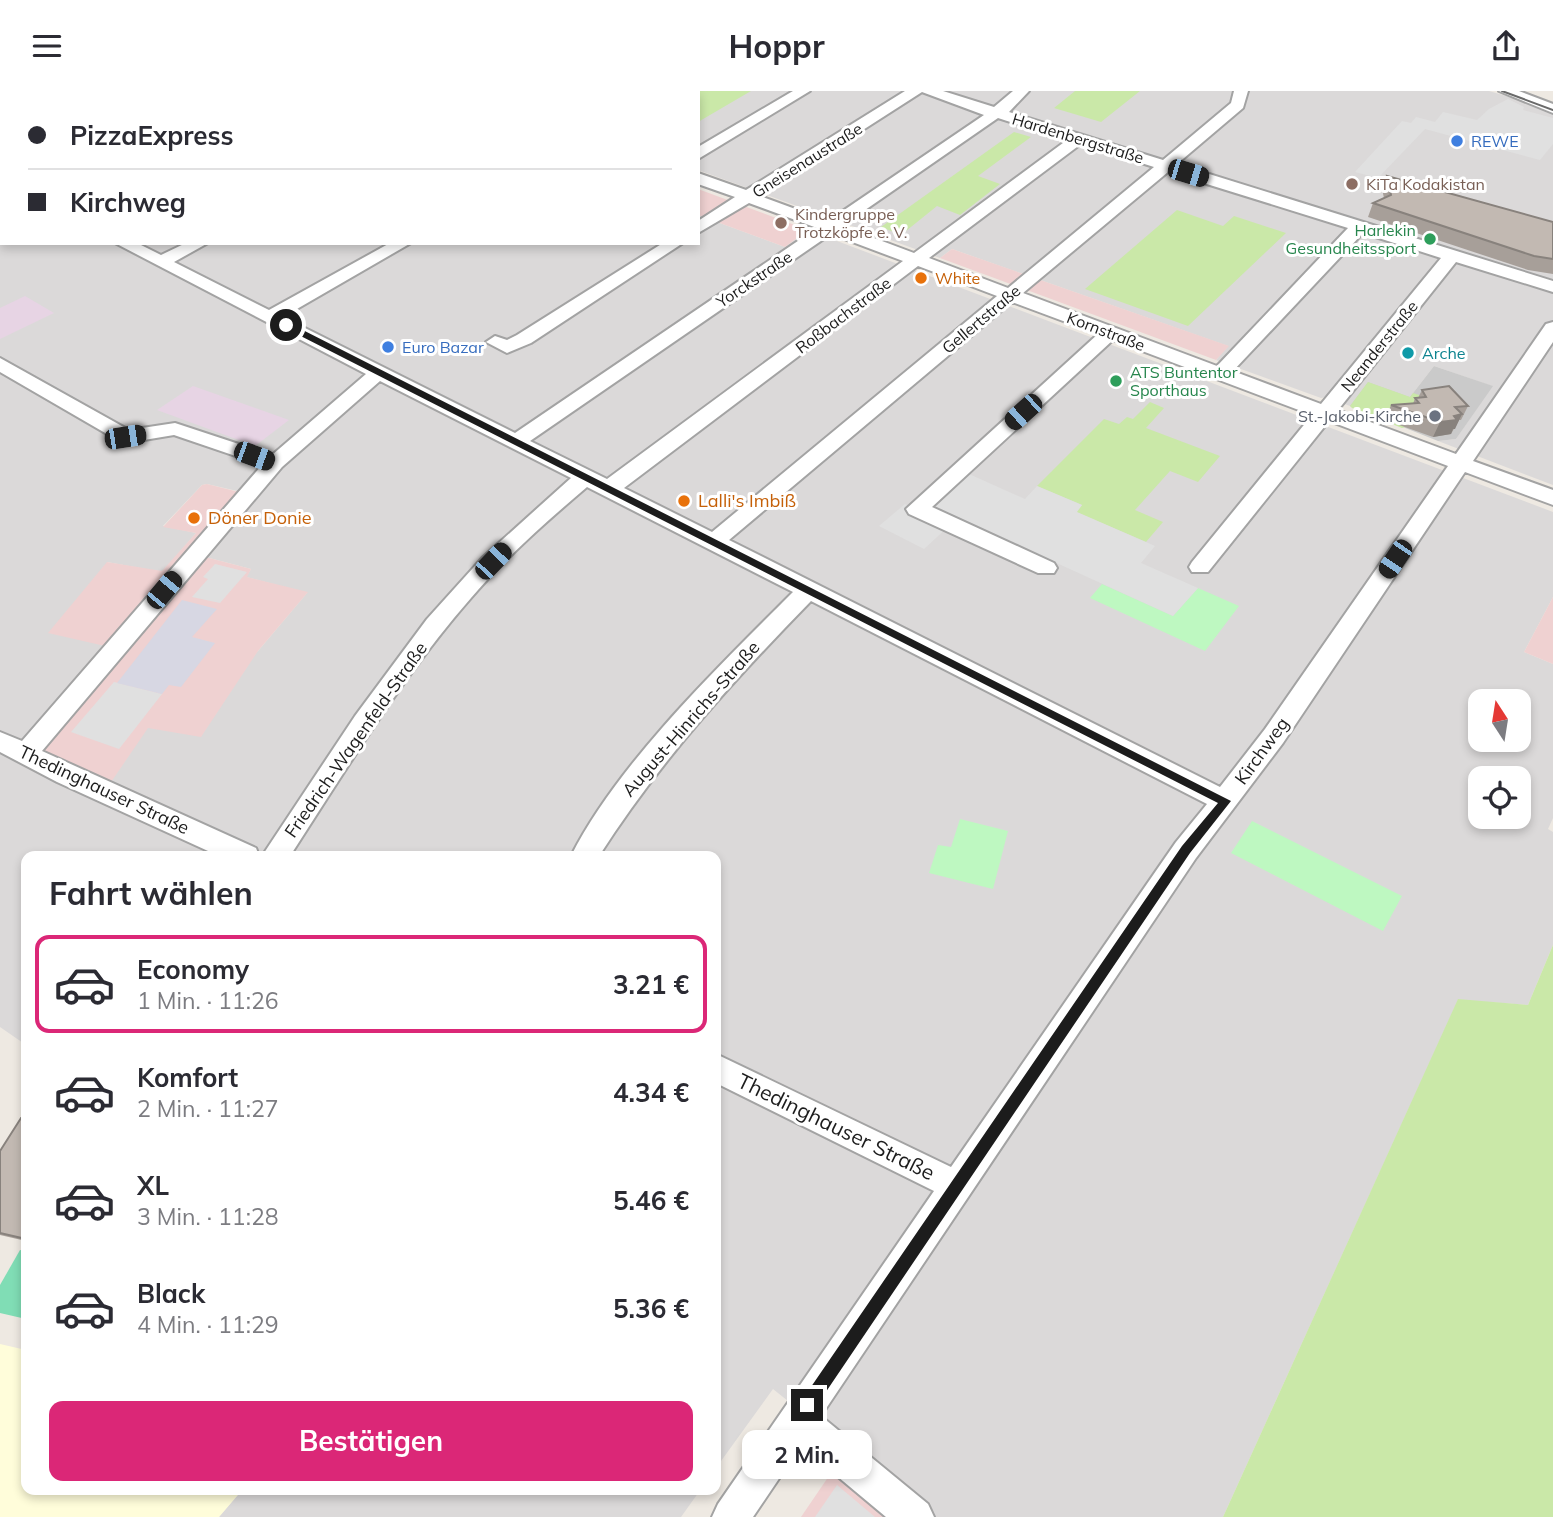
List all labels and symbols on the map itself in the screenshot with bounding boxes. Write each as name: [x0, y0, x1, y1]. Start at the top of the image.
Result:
street label: Hardenbergstraße: [1010, 108, 1146, 168]
street label: Gneisenaustraße: [748, 118, 866, 202]
place label: REWE: [1471, 131, 1519, 151]
marker: REWE: [1449, 133, 1465, 149]
car: [1165, 157, 1212, 189]
place label: KiTa Kodakistan: [1366, 174, 1485, 194]
marker: KiTa Kodakistan: [1344, 176, 1360, 192]
place label: Kindergruppe Trotzköpfe e. V.: [795, 204, 907, 242]
marker: Kindergruppe Trotzköpfe e. V.: [773, 215, 789, 231]
place label: Harlekin Gesundheitssport: [1286, 220, 1416, 258]
marker: Harlekin Gesundheitssport: [1422, 231, 1438, 247]
street label: Yorckstraße: [712, 246, 796, 312]
place label: White: [935, 268, 980, 288]
marker: White: [913, 270, 929, 286]
street label: Roßbachstraße: [791, 273, 895, 357]
street label: Gellertstraße: [938, 280, 1024, 358]
street label: Neanderstraße: [1336, 296, 1422, 396]
street label: Kornstraße: [1064, 307, 1148, 355]
route start: [270, 309, 302, 341]
place label: Euro Bazar: [402, 337, 484, 357]
marker: Euro Bazar: [380, 339, 396, 355]
place label: Arche: [1422, 343, 1465, 363]
marker: Arche: [1400, 345, 1416, 361]
place label: ATS Buntentor Sporthaus: [1130, 362, 1238, 400]
marker: ATS Buntentor Sporthaus: [1108, 373, 1124, 389]
car: [1001, 390, 1046, 434]
place label: St.-Jakobi-Kirche: [1298, 406, 1421, 426]
marker: St.-Jakobi-Kirche: [1427, 408, 1443, 424]
car: [103, 423, 148, 451]
car: [231, 439, 278, 473]
place label: Lalli's Imbiß: [698, 489, 796, 512]
marker: Lalli's Imbiß: [676, 493, 692, 509]
place label: Döner Donie: [208, 506, 312, 529]
marker: Döner Donie: [186, 510, 202, 526]
car: [1375, 536, 1416, 582]
car: [471, 539, 516, 583]
car: [143, 567, 186, 613]
street label: August-Hinrichs-Straße: [617, 636, 764, 801]
street label: Friedrich-Wagenfeld-Straße: [279, 638, 432, 842]
north arrow: [1468, 689, 1531, 753]
street label: Kirchweg: [1229, 713, 1294, 789]
street label: Thedinghauser Straße: [15, 740, 193, 839]
street label: Thedinghauser Straße: [734, 1067, 939, 1185]
route end: [791, 1389, 823, 1421]
callout: 2 Min.: [742, 1429, 872, 1479]

